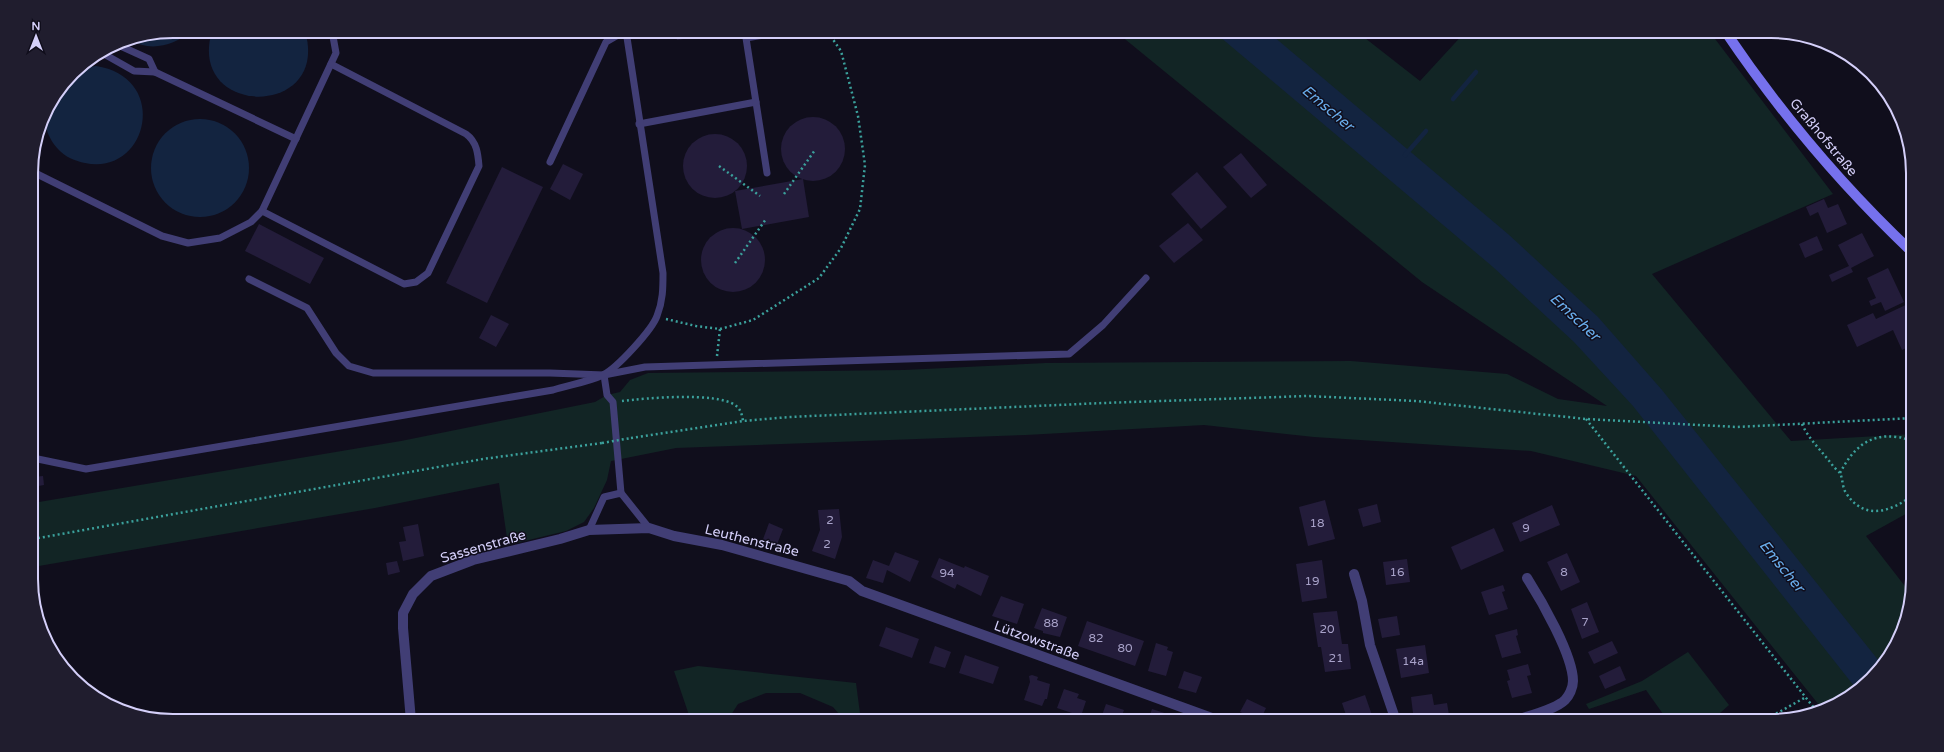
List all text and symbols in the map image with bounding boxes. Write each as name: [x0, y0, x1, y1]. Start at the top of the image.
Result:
north arrow: [16, 16, 56, 56]
text: N: [32, 20, 40, 33]
water label: Emscher: [1299, 81, 1359, 136]
street label: Graßhofstraße: [1786, 95, 1861, 180]
water label: Emscher: [1546, 289, 1605, 346]
house number: 2: [826, 513, 834, 527]
house number: 18: [1309, 516, 1325, 530]
street label: Leuthenstraße: [703, 521, 801, 560]
house number: 9: [1522, 521, 1530, 535]
street label: Sassenstraße: [438, 526, 528, 567]
water label: Emscher: [1756, 536, 1810, 597]
house number: 2: [823, 537, 831, 551]
house number: 16: [1389, 565, 1405, 579]
house number: 8: [1560, 565, 1568, 579]
house number: 94: [939, 566, 955, 580]
house number: 19: [1304, 574, 1320, 588]
house number: 7: [1581, 615, 1589, 629]
house number: 88: [1043, 616, 1059, 630]
street label: Lützowstraße: [992, 617, 1082, 664]
house number: 20: [1319, 622, 1335, 636]
house number: 82: [1088, 631, 1104, 645]
house number: 80: [1117, 641, 1133, 655]
house number: 21: [1328, 651, 1344, 665]
house number: 14a: [1402, 654, 1424, 668]

